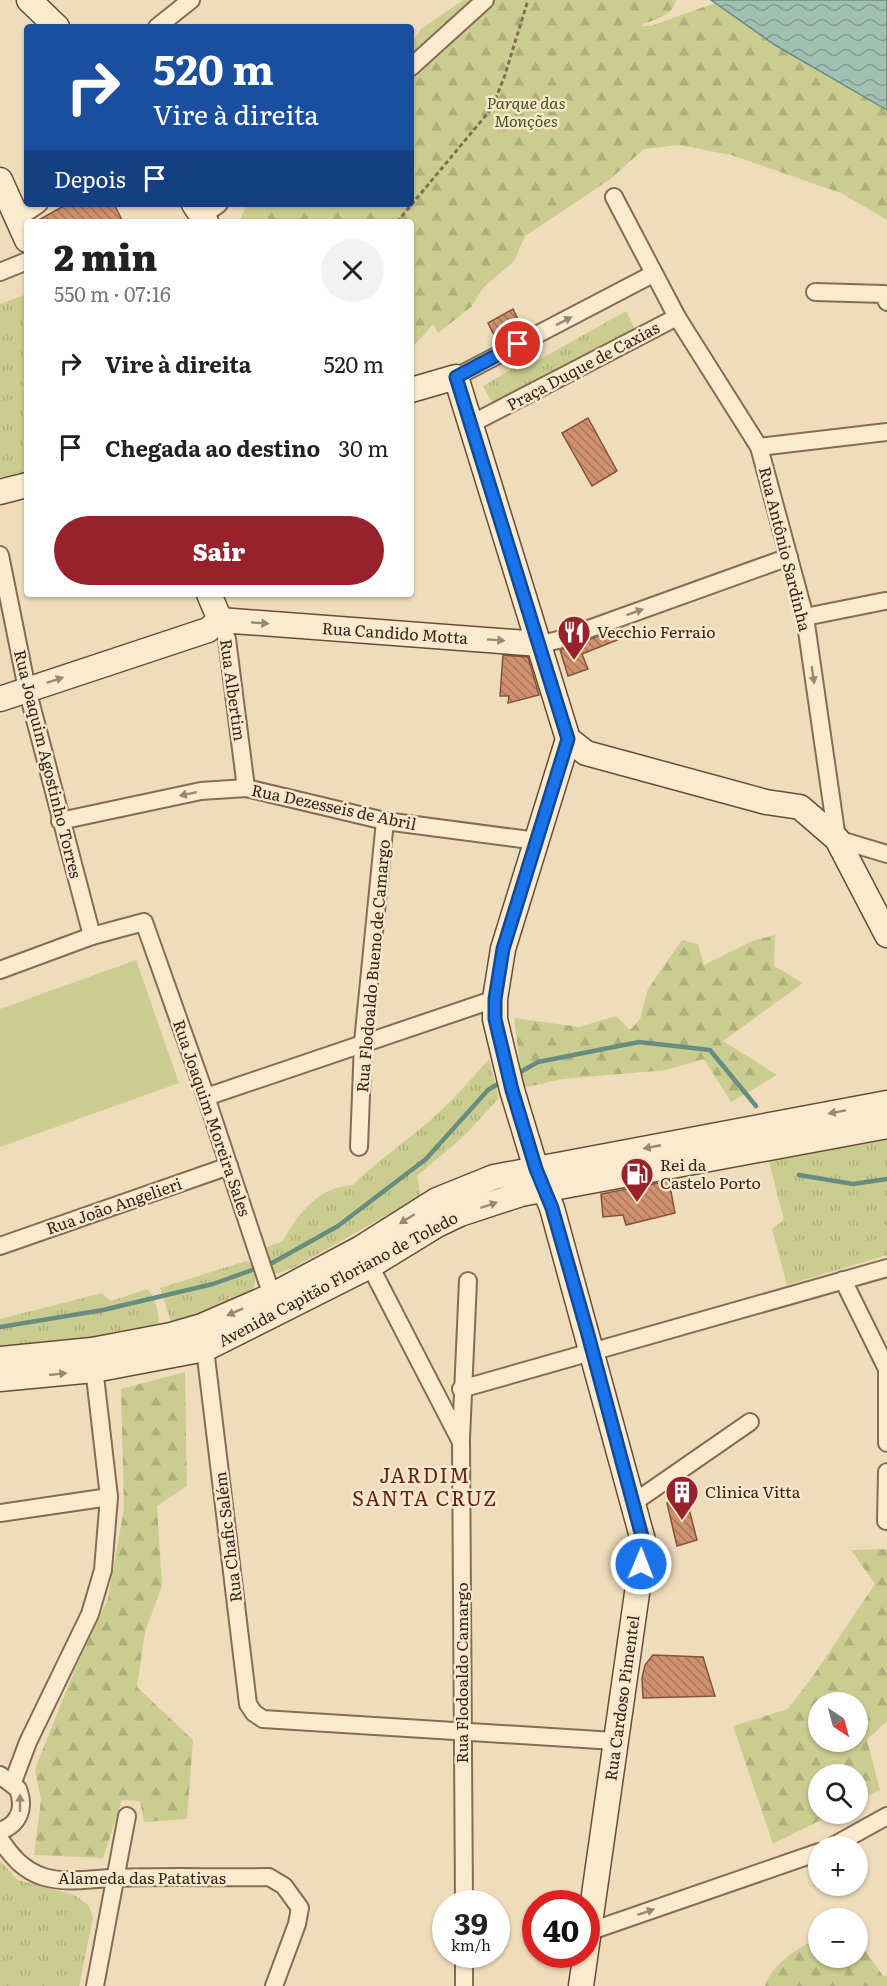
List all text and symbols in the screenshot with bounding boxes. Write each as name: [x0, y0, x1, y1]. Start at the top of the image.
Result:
text: 520 m: [153, 36, 274, 98]
icon: right: [54, 48, 132, 126]
park label: Parque das Monções: [487, 90, 565, 132]
text: Vire à direita: [153, 93, 319, 133]
text: Depois: [54, 162, 126, 195]
icon: arrive: [138, 162, 171, 195]
text: 2 min: [54, 229, 157, 282]
button: close: [321, 239, 384, 302]
text: 550 m · 07:16: [54, 278, 171, 308]
street label: Praça Duque de Caxias: [502, 315, 663, 416]
one-way arrow: [555, 316, 572, 325]
pin: [492, 318, 543, 369]
icon: arrive: [501, 327, 534, 360]
icon: right: [54, 347, 87, 380]
text: Vire à direita: [105, 347, 252, 380]
text: 520 m: [323, 347, 384, 380]
icon: arrive: [54, 431, 87, 464]
text: Chegada ao destino: [105, 431, 320, 464]
text: 30 m: [338, 431, 389, 464]
street label: Rua Antônio Sardinha: [754, 464, 818, 634]
button: Sair: [54, 516, 384, 585]
one-way arrow: [626, 607, 644, 617]
restaurant icon: Vecchio Ferraio: [556, 614, 592, 661]
street label: Rua Candido Motta: [321, 615, 469, 649]
one-way arrow: [250, 618, 269, 628]
place label: Vecchio Ferraio: [597, 619, 716, 643]
one-way arrow: [487, 636, 506, 645]
street label: Rua Albertim: [215, 637, 253, 743]
street label: Rua Joaquim Agostinho Torres: [9, 647, 89, 881]
one-way arrow: [809, 666, 818, 685]
one-way arrow: [46, 675, 64, 684]
street label: Rua Dezesseis de Abril: [250, 777, 419, 835]
one-way arrow: [178, 790, 197, 799]
street label: Rua Flodoaldo Bueno de Camargo: [349, 838, 395, 1094]
street label: Rua Joaquim Moreira Sales: [168, 1016, 258, 1219]
one-way arrow: [828, 1108, 847, 1117]
one-way arrow: [642, 1143, 661, 1152]
place label: Rei da Castelo Porto: [660, 1152, 761, 1194]
fuel station icon: Rei da Castelo Porto: [619, 1156, 655, 1203]
street label: Rua João Angelieri: [43, 1171, 185, 1240]
one-way arrow: [480, 1200, 498, 1209]
street label: Avenida Capitão Floriano de Toledo: [213, 1204, 462, 1352]
one-way arrow: [399, 1214, 415, 1225]
one-way arrow: [227, 1307, 244, 1316]
one-way arrow: [49, 1369, 68, 1379]
district label: JARDIM SANTA CRUZ: [352, 1459, 498, 1512]
street label: Rua Chafic Salém: [207, 1470, 247, 1604]
building icon: Clinica Vitta: [664, 1474, 700, 1521]
place label: Clinica Vitta: [705, 1479, 801, 1503]
position arrow: [609, 1532, 673, 1596]
street label: Rua Flodoaldo Camargo: [449, 1582, 473, 1764]
street label: Rua Cardoso Pimentel: [598, 1614, 644, 1782]
north arrow: [808, 1692, 868, 1752]
map controls: [808, 1692, 868, 1968]
button: search: [808, 1764, 868, 1824]
one-way arrow: [15, 1794, 25, 1813]
button: +: [808, 1836, 868, 1896]
street label: Alameda das Patativas: [58, 1865, 226, 1889]
speed limit sign: 40: [522, 1890, 600, 1968]
text: 39: [454, 1900, 488, 1944]
one-way arrow: [637, 1906, 655, 1916]
button: −: [808, 1908, 868, 1968]
text: km/h: [451, 1933, 491, 1956]

